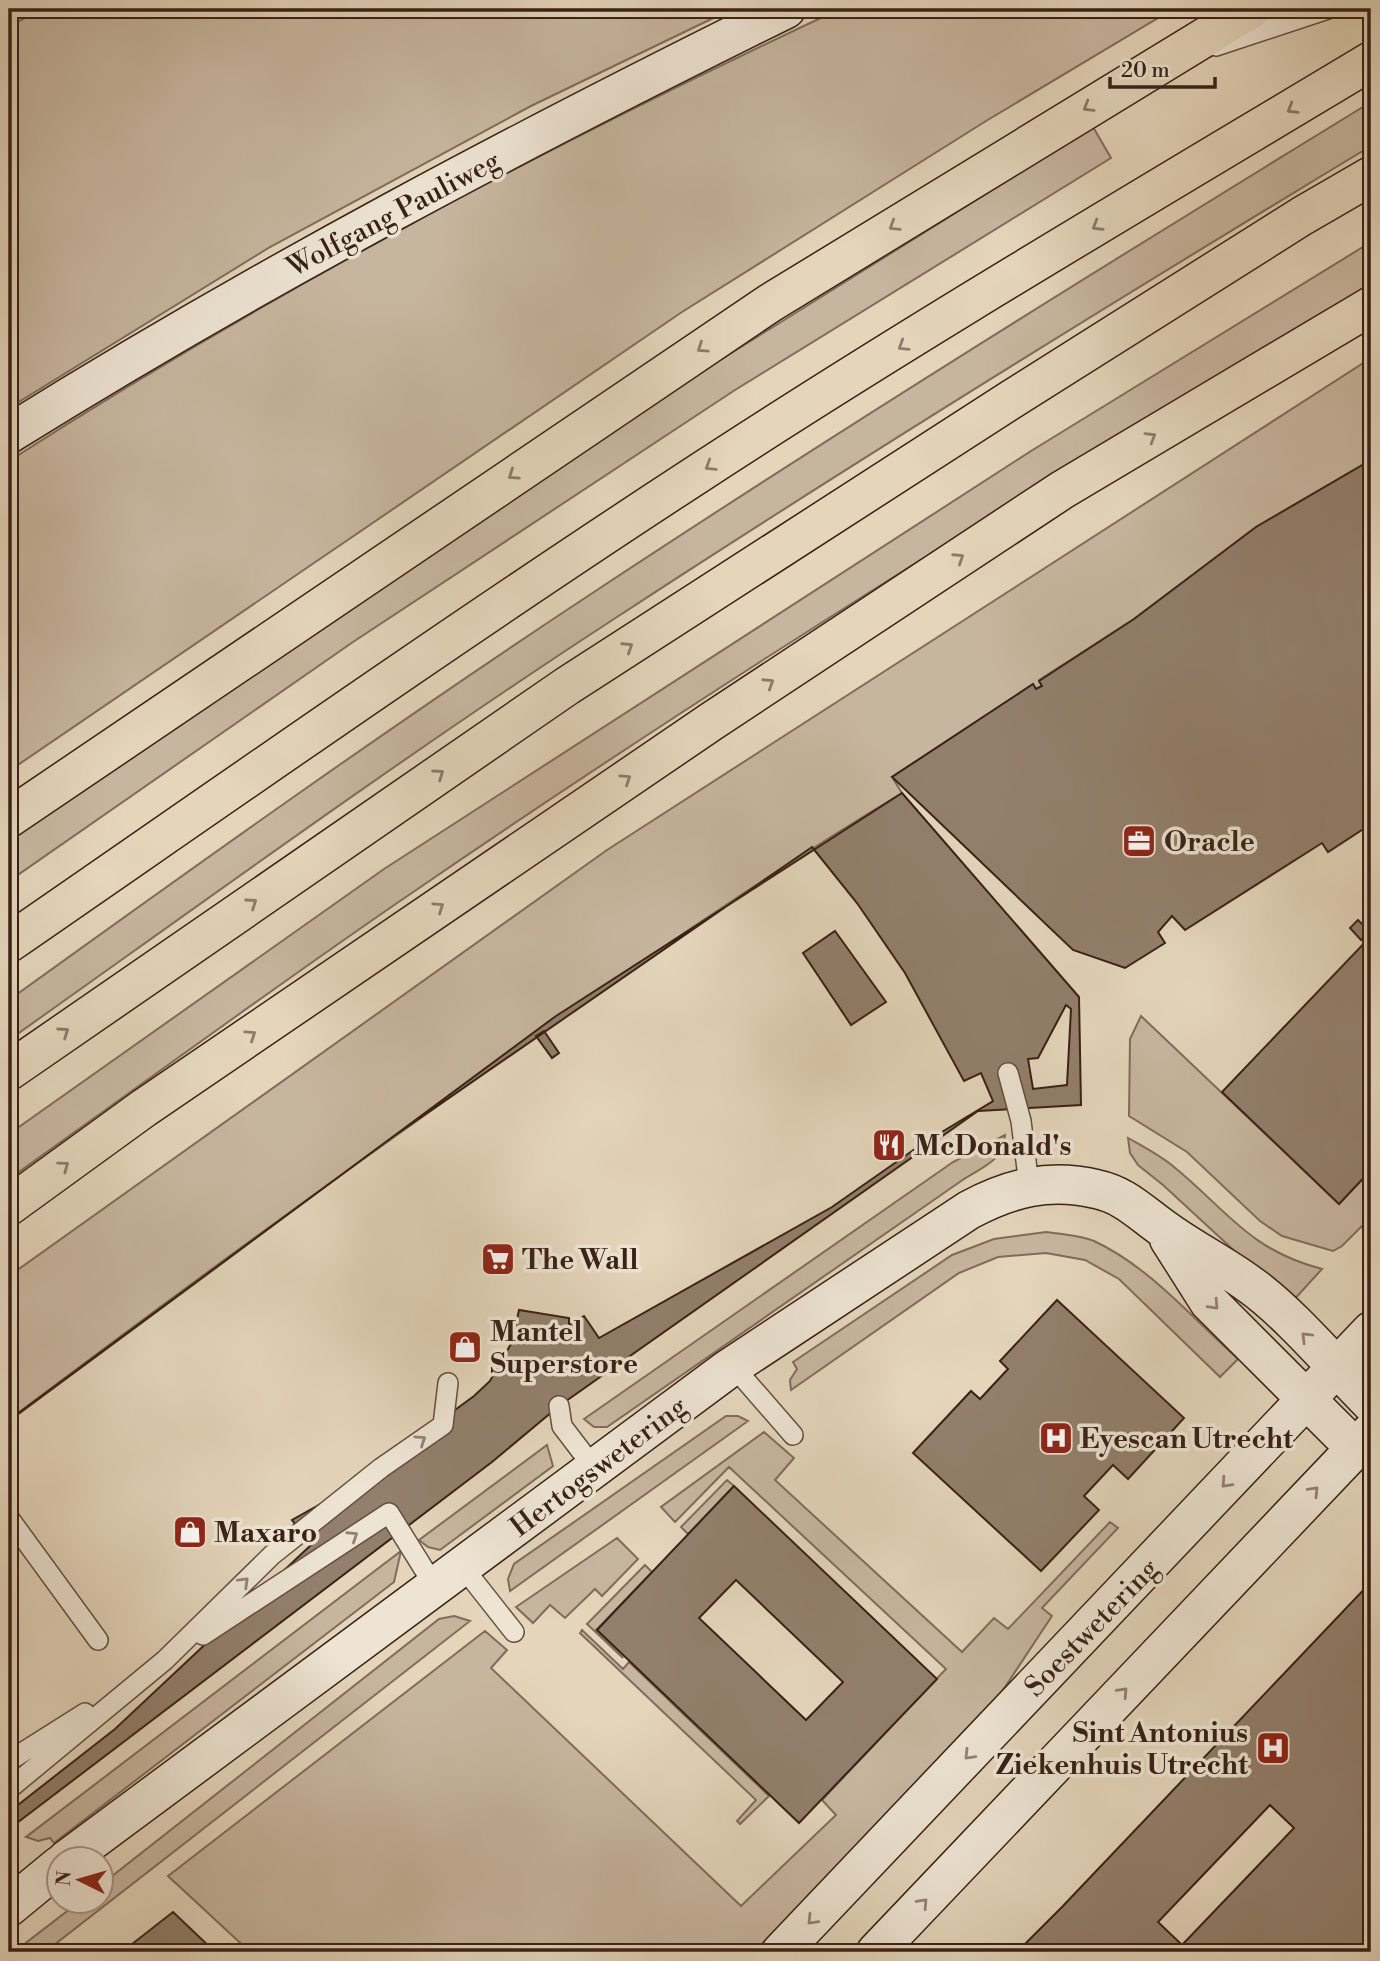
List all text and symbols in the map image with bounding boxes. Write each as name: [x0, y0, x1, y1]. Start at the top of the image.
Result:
scale bar: [1110, 46, 1216, 90]
text: 20 m: [1121, 58, 1170, 84]
one-way arrow: [1083, 99, 1096, 112]
one-way arrow: [1286, 100, 1299, 113]
street label: Wolfgang Pauliweg: [280, 143, 507, 286]
one-way arrow: [889, 218, 902, 231]
one-way arrow: [1091, 218, 1104, 231]
one-way arrow: [898, 337, 911, 350]
one-way arrow: [697, 340, 710, 352]
one-way arrow: [1144, 432, 1157, 445]
one-way arrow: [705, 458, 718, 471]
one-way arrow: [508, 467, 521, 479]
one-way arrow: [951, 553, 964, 566]
one-way arrow: [620, 642, 633, 655]
one-way arrow: [761, 679, 774, 692]
one-way arrow: [431, 770, 444, 782]
one-way arrow: [619, 774, 632, 787]
office icon: Oracle: [1120, 822, 1158, 860]
place label: Oracle: [1164, 825, 1255, 860]
one-way arrow: [244, 899, 257, 911]
one-way arrow: [431, 902, 444, 915]
one-way arrow: [56, 1028, 69, 1040]
one-way arrow: [243, 1031, 256, 1044]
restaurant icon: McDonald's: [870, 1126, 908, 1164]
place label: McDonald's: [914, 1129, 1071, 1164]
one-way arrow: [56, 1162, 69, 1174]
supermarket icon: The Wall: [479, 1240, 517, 1278]
place label: The Wall: [522, 1243, 639, 1278]
one-way arrow: [1206, 1297, 1218, 1310]
place label: Mantel Superstore: [490, 1315, 638, 1382]
shop icon: Mantel Superstore: [446, 1328, 484, 1366]
one-way arrow: [1301, 1332, 1314, 1345]
street label: Hertogswetering: [504, 1389, 695, 1545]
hospital icon: Eyescan Utrecht: [1037, 1419, 1075, 1457]
place label: Eyescan Utrecht: [1080, 1422, 1294, 1457]
one-way arrow: [413, 1436, 426, 1448]
one-way arrow: [1222, 1475, 1235, 1488]
one-way arrow: [1305, 1486, 1318, 1499]
shop icon: Maxaro: [171, 1513, 209, 1551]
place label: Maxaro: [214, 1516, 317, 1551]
one-way arrow: [345, 1532, 358, 1545]
street label: Soestwetering: [1017, 1551, 1167, 1704]
one-way arrow: [236, 1578, 249, 1591]
one-way arrow: [1115, 1687, 1128, 1700]
place label: Sint Antonius Ziekenhuis Utrecht: [996, 1716, 1249, 1783]
hospital icon: Sint Antonius Ziekenhuis Utrecht: [1254, 1729, 1292, 1767]
one-way arrow: [964, 1747, 977, 1760]
north arrow: [46, 1846, 116, 1916]
text: N: [51, 1870, 77, 1887]
one-way arrow: [915, 1898, 928, 1911]
one-way arrow: [807, 1912, 820, 1925]

